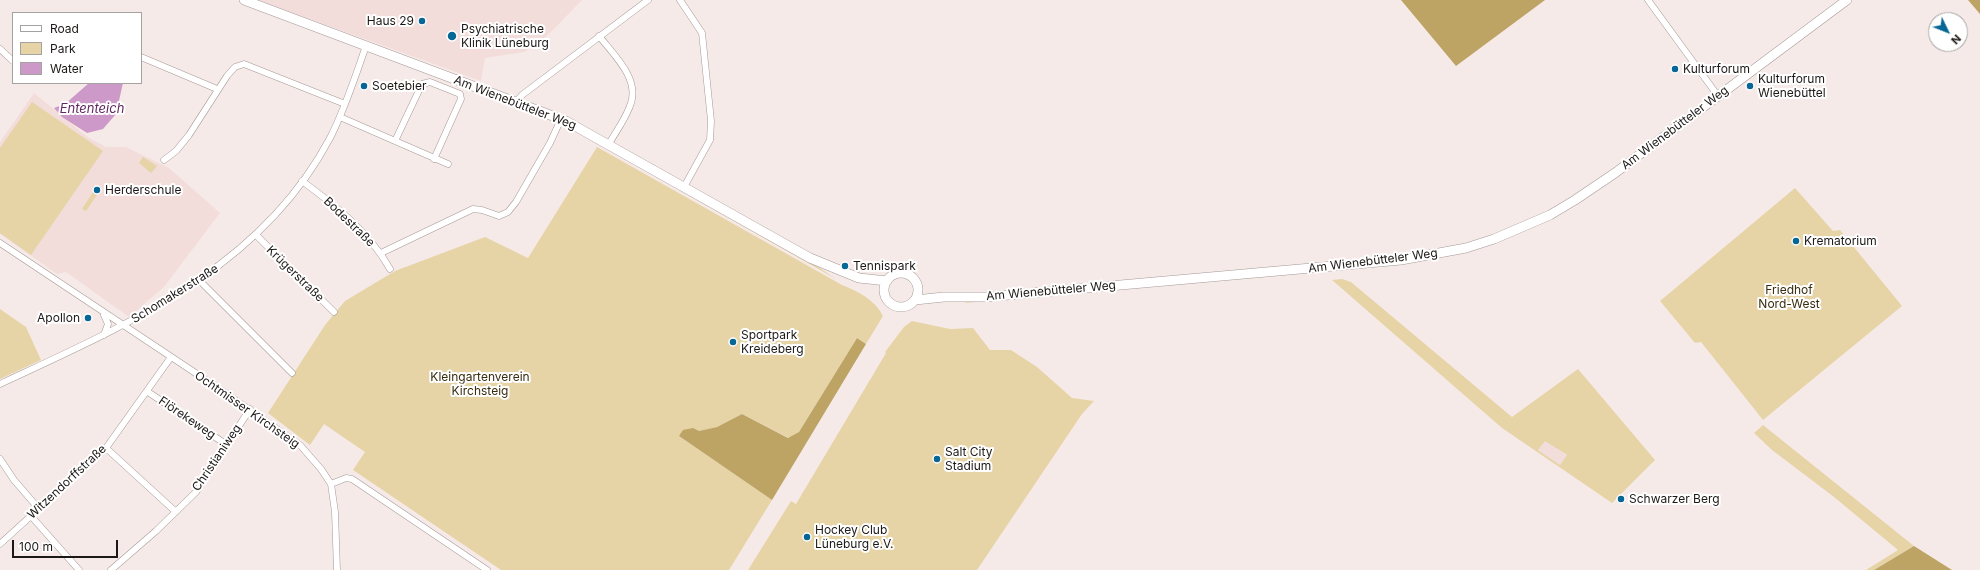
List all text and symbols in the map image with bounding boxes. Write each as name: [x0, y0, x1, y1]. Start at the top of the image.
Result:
legend: [12, 12, 142, 84]
north arrow: [1928, 12, 1968, 52]
place label: Haus 29: [367, 14, 414, 28]
marker: Haus 29: [417, 16, 427, 26]
text: Road: [50, 21, 79, 36]
place label: Psychiatrische Klinik Lüneburg: [461, 22, 549, 50]
marker: Psychiatrische Klinik Lüneburg: [446, 30, 458, 42]
text: N: [1948, 32, 1964, 47]
text: Park: [50, 41, 76, 56]
text: Water: [50, 61, 83, 76]
place label: Kulturforum: [1683, 62, 1750, 76]
marker: Kulturforum: [1670, 64, 1680, 74]
place label: Kulturforum Wienebüttel: [1758, 72, 1826, 100]
street label: Am Wienebütteler Weg: [452, 73, 578, 133]
place label: Soetebier: [372, 79, 426, 93]
marker: Soetebier: [359, 81, 369, 91]
marker: Kulturforum Wienebüttel: [1745, 81, 1755, 91]
street label: Am Wienebütteler Weg: [1619, 83, 1731, 173]
water label: Ententeich: [60, 101, 124, 117]
place label: Herderschule: [105, 183, 181, 197]
marker: Herderschule: [92, 185, 102, 195]
street label: Bodestraße: [321, 194, 377, 250]
place label: Krematorium: [1804, 234, 1877, 248]
marker: Krematorium: [1791, 236, 1801, 246]
street label: Krügerstraße: [263, 243, 327, 305]
street label: Am Wienebütteler Weg: [1307, 246, 1439, 276]
place label: Tennispark: [853, 259, 916, 273]
street label: Schomakerstraße: [129, 261, 221, 327]
marker: Tennispark: [840, 261, 850, 271]
street label: Am Wienebütteler Weg: [986, 278, 1116, 304]
park label: Friedhof Nord-West: [1758, 283, 1820, 311]
place label: Apollon: [37, 311, 80, 325]
marker: Apollon: [83, 313, 93, 323]
place label: Sportpark Kreideberg: [741, 328, 804, 356]
marker: Sportpark Kreideberg: [728, 337, 738, 347]
street label: Ochtmisser Kirchsteig: [192, 368, 302, 452]
park label: Kleingartenverein Kirchsteig: [430, 370, 530, 398]
street label: Flörekeweg: [156, 394, 218, 442]
street label: Christianiweg: [189, 422, 245, 494]
street label: Witzendorffstraße: [25, 442, 109, 522]
place label: Salt City Stadium: [945, 445, 992, 473]
marker: Salt City Stadium: [932, 454, 942, 464]
place label: Schwarzer Berg: [1629, 492, 1720, 506]
marker: Schwarzer Berg: [1616, 494, 1626, 504]
place label: Hockey Club Lüneburg e.V.: [815, 523, 893, 551]
scale bar: [14, 532, 120, 558]
marker: Hockey Club Lüneburg e.V.: [802, 532, 812, 542]
text: 100 m: [19, 539, 53, 554]

